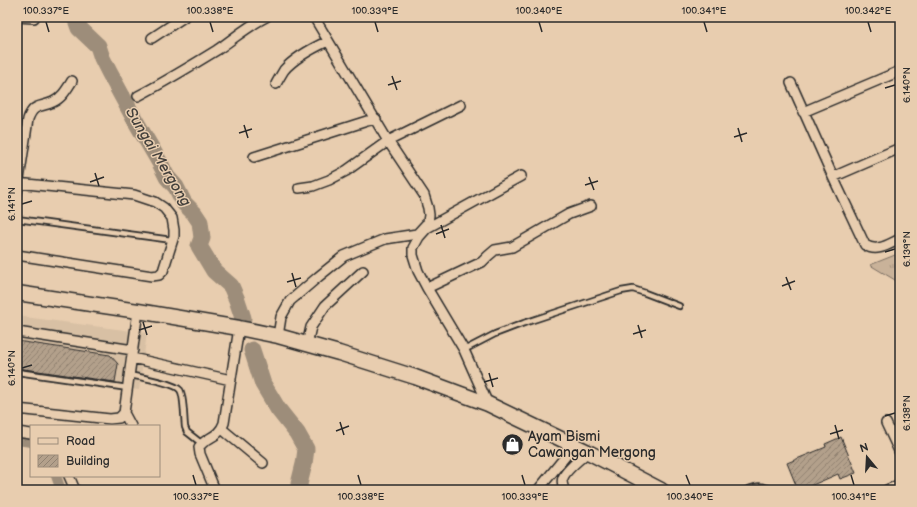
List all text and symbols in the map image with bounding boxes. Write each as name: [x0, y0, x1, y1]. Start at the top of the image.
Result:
text: 100.337°E: [23, 5, 69, 17]
text: 100.338°E: [187, 5, 234, 17]
text: 100.339°E: [352, 5, 399, 17]
text: 100.340°E: [516, 5, 563, 17]
text: 100.341°E: [682, 5, 727, 17]
text: 100.342°E: [845, 5, 892, 17]
text: 6.140°N: [901, 67, 913, 103]
water label: Sungai Mergong: [121, 104, 195, 210]
text: 6.141°N: [6, 187, 18, 221]
text: 6.139°N: [901, 231, 913, 267]
text: 6.140°N: [6, 350, 18, 386]
text: 6.138°N: [901, 395, 913, 431]
legend: [30, 425, 160, 477]
place label: Ayam Bismi Cawangan Mergong: [528, 428, 656, 461]
shop icon: Ayam Bismi Cawangan Mergong: [500, 431, 526, 457]
text: Road: [66, 434, 95, 449]
north arrow: [847, 437, 887, 477]
text: N: [858, 441, 870, 455]
text: Building: [66, 454, 110, 469]
text: 100.337°E: [173, 491, 219, 503]
text: 100.338°E: [338, 491, 385, 503]
text: 100.339°E: [502, 491, 549, 503]
text: 100.340°E: [667, 491, 714, 503]
text: 100.341°E: [832, 491, 877, 503]

